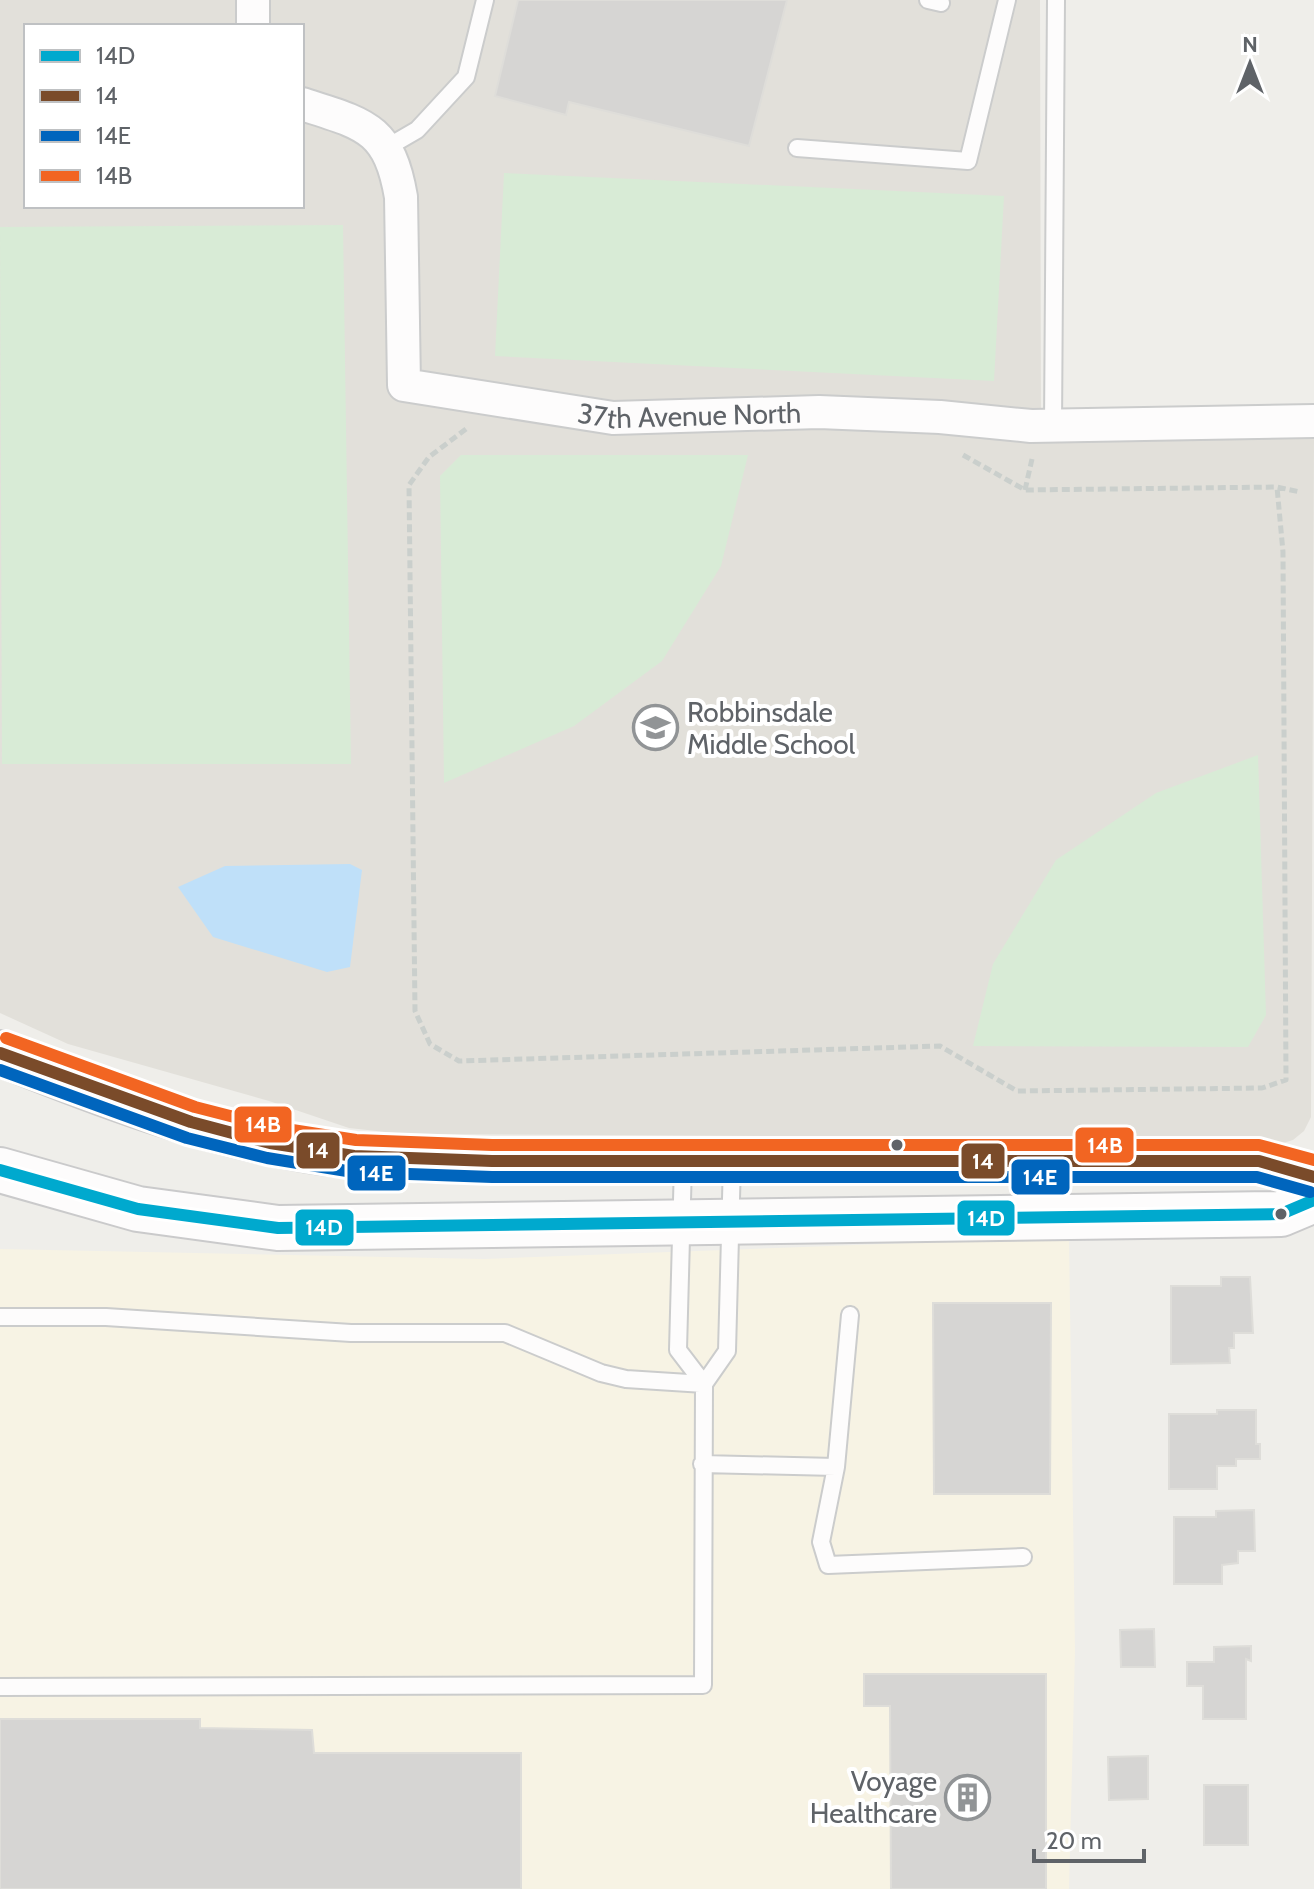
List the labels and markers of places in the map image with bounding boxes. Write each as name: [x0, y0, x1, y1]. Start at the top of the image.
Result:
place label: Robbinsdale Middle School: [687, 695, 856, 761]
school or university icon: Robbinsdale Middle School: [632, 704, 680, 752]
unlabelled marker: [889, 1137, 905, 1153]
unlabelled marker: [1273, 1206, 1289, 1222]
place label: Voyage Healthcare: [810, 1764, 937, 1830]
building icon: Voyage Healthcare: [944, 1773, 992, 1821]

